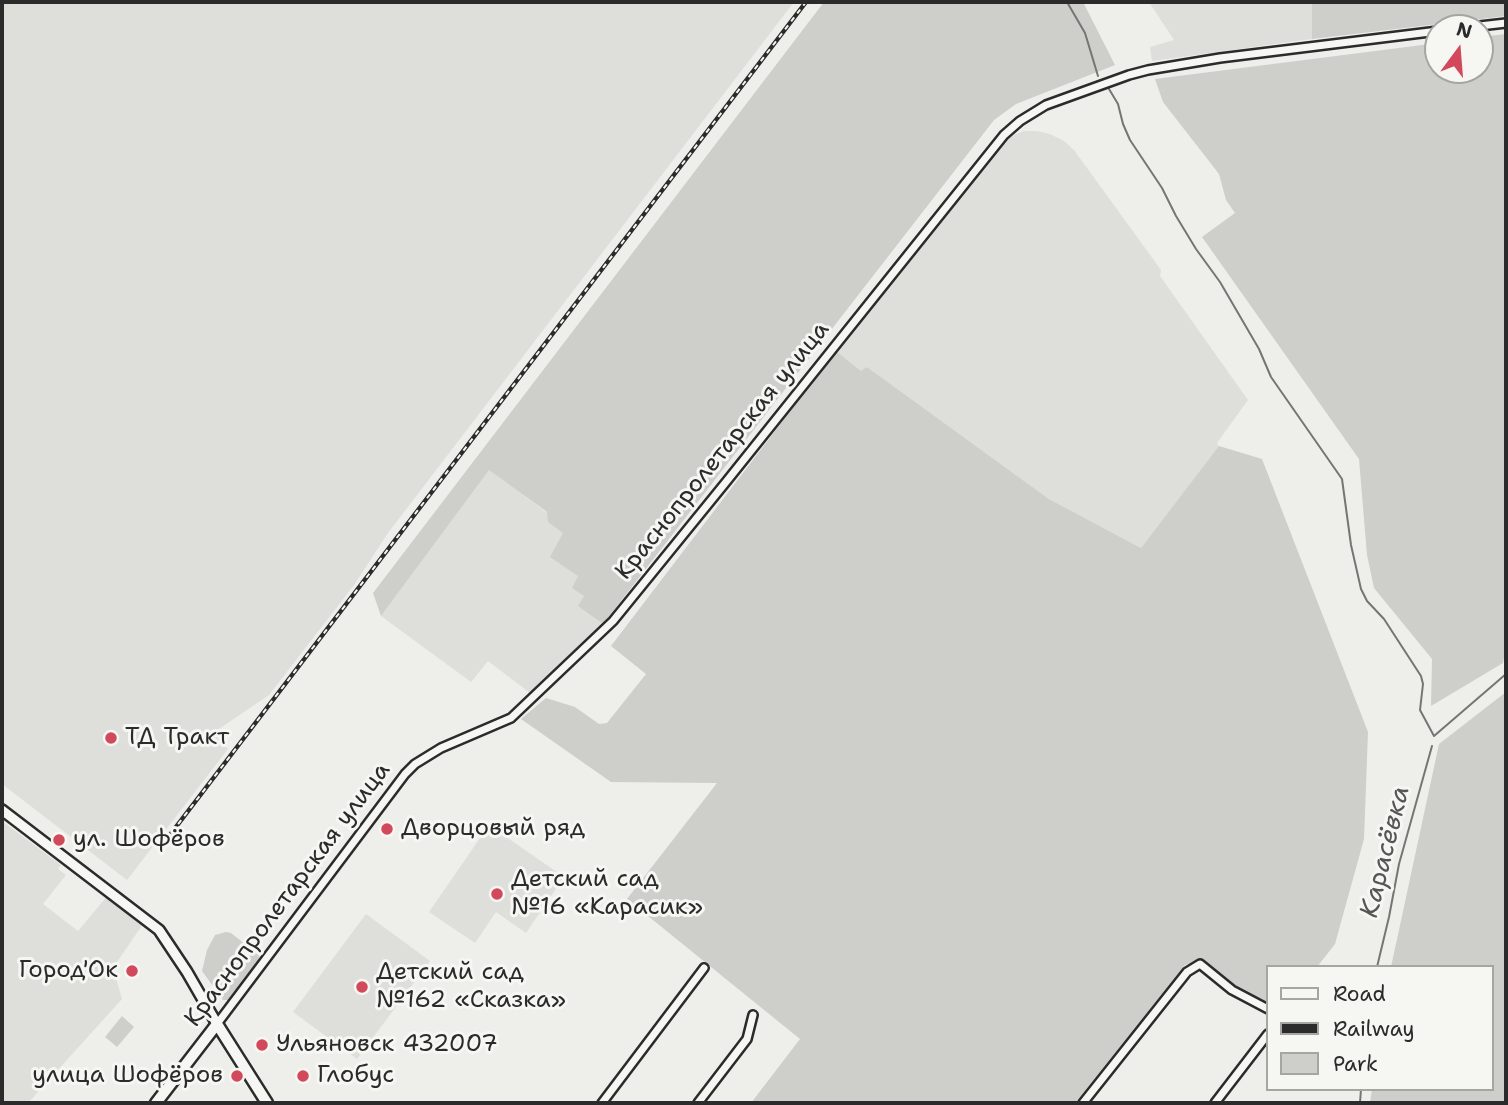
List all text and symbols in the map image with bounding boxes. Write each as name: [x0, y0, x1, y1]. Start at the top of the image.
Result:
north arrow: [1424, 14, 1494, 84]
text: N: [1454, 16, 1475, 44]
street label: Краснопролетарская улица: [610, 316, 836, 586]
place label: ТД Тракт: [125, 724, 229, 752]
marker: ТД Тракт: [103, 730, 119, 746]
street label: Краснопролетарская улица: [179, 757, 397, 1033]
water label: Карасёвка: [1355, 783, 1417, 921]
place label: Дворцовый ряд: [401, 815, 585, 843]
marker: Дворцовый ряд: [379, 821, 395, 837]
place label: ул. Шофёров: [73, 826, 225, 854]
marker: ул. Шофёров: [51, 832, 67, 848]
place label: Детский сад №16 «Карасик»: [511, 866, 703, 922]
marker: Детский сад №16 «Карасик»: [489, 886, 505, 902]
place label: Город'Ок: [19, 957, 118, 985]
place label: Детский сад №162 «Сказка»: [376, 959, 566, 1015]
marker: Город'Ок: [124, 963, 140, 979]
legend: [1266, 965, 1494, 1091]
marker: Детский сад №162 «Сказка»: [354, 979, 370, 995]
text: Road: [1333, 980, 1386, 1008]
text: Railway: [1333, 1015, 1415, 1043]
place label: Ульяновск 432007: [276, 1031, 498, 1059]
marker: Ульяновск 432007: [254, 1037, 270, 1053]
text: Park: [1333, 1050, 1378, 1078]
place label: улица Шофёров: [32, 1062, 223, 1090]
place label: Глобус: [317, 1062, 394, 1090]
marker: улица Шофёров: [229, 1068, 245, 1084]
marker: Глобус: [295, 1068, 311, 1084]

